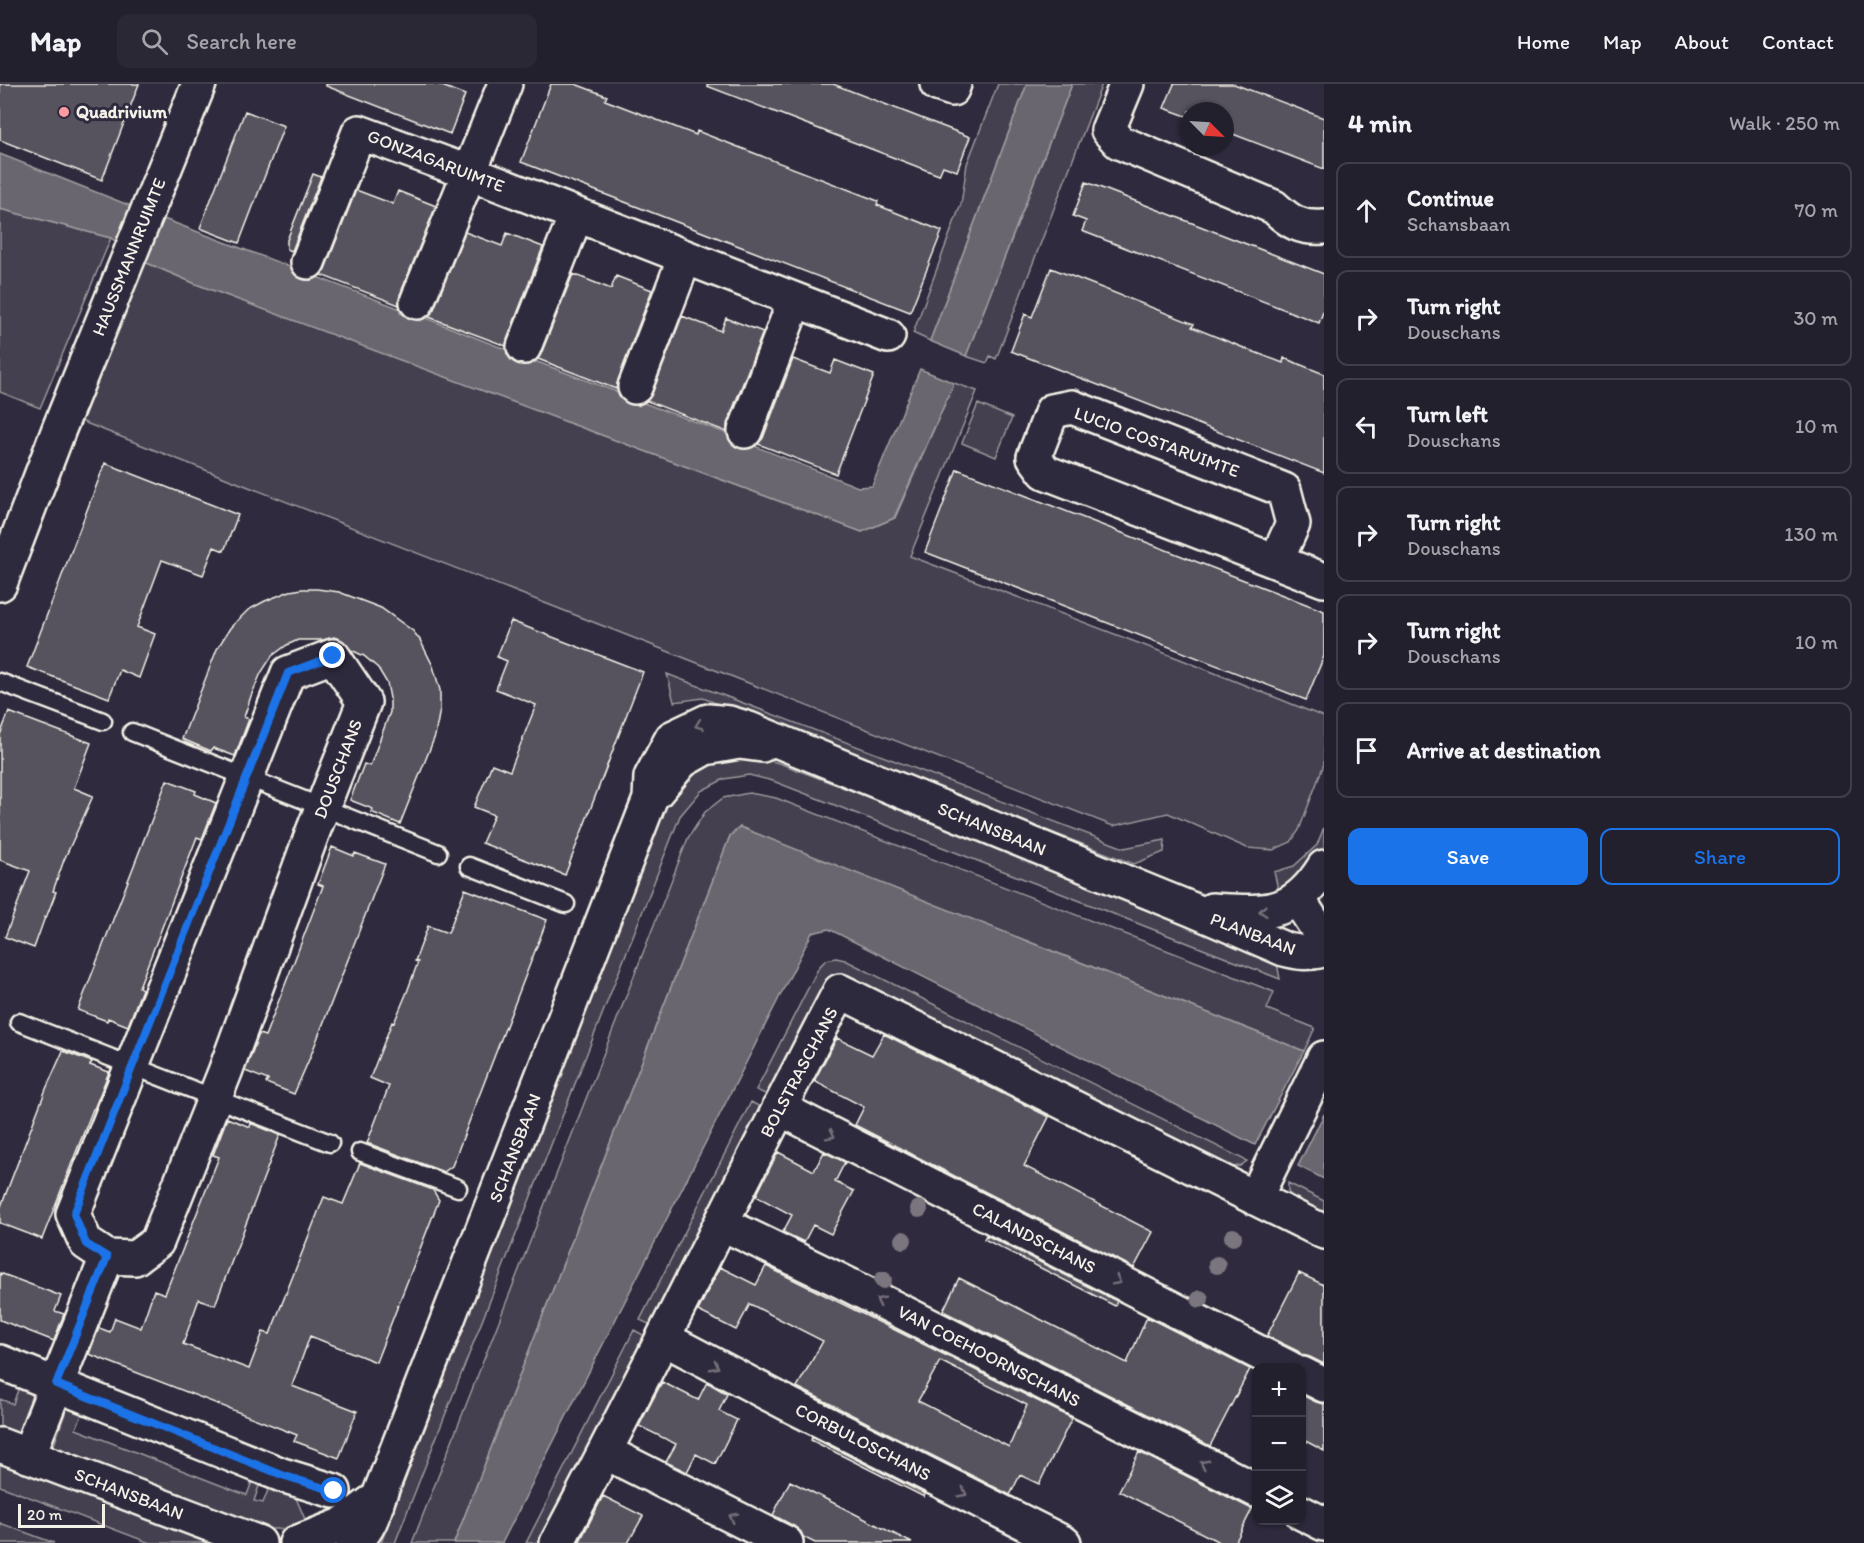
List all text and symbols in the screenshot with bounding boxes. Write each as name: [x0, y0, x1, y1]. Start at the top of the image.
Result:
search box: [117, 14, 537, 68]
text: Map: [30, 24, 81, 58]
icon: search: [138, 25, 171, 58]
text: Search here: [186, 28, 297, 55]
text: Home: [1517, 29, 1570, 54]
text: Map: [1603, 29, 1642, 54]
text: About: [1675, 29, 1729, 54]
text: Contact: [1762, 29, 1834, 54]
place label: Quadrivium: [76, 101, 168, 123]
north arrow: [1180, 102, 1234, 156]
marker: Quadrivium: [57, 105, 71, 119]
text: 4 min: [1348, 107, 1412, 139]
text: Walk · 250 m: [1729, 111, 1840, 135]
street label: GONZAGARUIMTE: [364, 125, 508, 197]
street label: HAUSSMANNRUIMTE: [87, 175, 171, 339]
text: Continue: [1407, 185, 1494, 212]
icon: ahead: [1350, 194, 1383, 227]
text: 70 m: [1794, 198, 1838, 222]
text: Schansbaan: [1407, 212, 1510, 236]
text: Turn right: [1407, 293, 1501, 320]
icon: right: [1350, 302, 1383, 335]
text: 30 m: [1793, 306, 1838, 330]
text: Douschans: [1407, 320, 1501, 344]
text: Turn left: [1407, 401, 1488, 428]
street label: LUCIO COSTARUIMTE: [1071, 402, 1243, 482]
icon: left: [1350, 410, 1383, 443]
text: 10 m: [1795, 414, 1838, 438]
text: Douschans: [1407, 428, 1501, 452]
text: Turn right: [1407, 509, 1501, 536]
icon: right: [1350, 518, 1383, 551]
text: 130 m: [1784, 522, 1838, 546]
text: Douschans: [1407, 536, 1501, 560]
text: Turn right: [1407, 617, 1501, 644]
icon: right: [1350, 626, 1383, 659]
text: 10 m: [1795, 630, 1838, 654]
route end: [319, 642, 345, 668]
text: Douschans: [1407, 644, 1501, 668]
street label: DOUSCHANS: [309, 716, 367, 822]
one-way arrow: [695, 718, 706, 730]
icon: arrive: [1350, 734, 1383, 767]
text: Arrive at destination: [1407, 737, 1601, 764]
street label: SCHANSBAAN: [935, 797, 1049, 861]
button: Save: [1348, 828, 1588, 885]
button: Share: [1600, 828, 1840, 885]
one-way arrow: [1258, 904, 1267, 917]
street label: PLANBAAN: [1207, 908, 1299, 960]
street label: BOLSTRASCHANS: [755, 1003, 843, 1141]
street label: SCHANSBAAN: [484, 1090, 546, 1206]
one-way arrow: [825, 1128, 835, 1139]
street label: CALANDSCHANS: [969, 1197, 1099, 1279]
one-way arrow: [1111, 1273, 1122, 1285]
one-way arrow: [875, 1296, 886, 1308]
street label: VAN COEHOORNSCHANS: [894, 1300, 1084, 1412]
one-way arrow: [708, 1359, 719, 1370]
map controls: [1252, 1363, 1306, 1525]
button: +: [1252, 1363, 1306, 1417]
street label: CORBULOSCHANS: [791, 1398, 935, 1486]
button: −: [1252, 1417, 1306, 1471]
one-way arrow: [1200, 1459, 1211, 1471]
street label: SCHANSBAAN: [71, 1463, 187, 1525]
button: layers: [1252, 1471, 1306, 1525]
route start: [320, 1477, 346, 1503]
one-way arrow: [956, 1486, 967, 1497]
scale bar: [18, 1501, 105, 1528]
text: 20 m: [27, 1505, 62, 1524]
one-way arrow: [729, 1513, 739, 1524]

